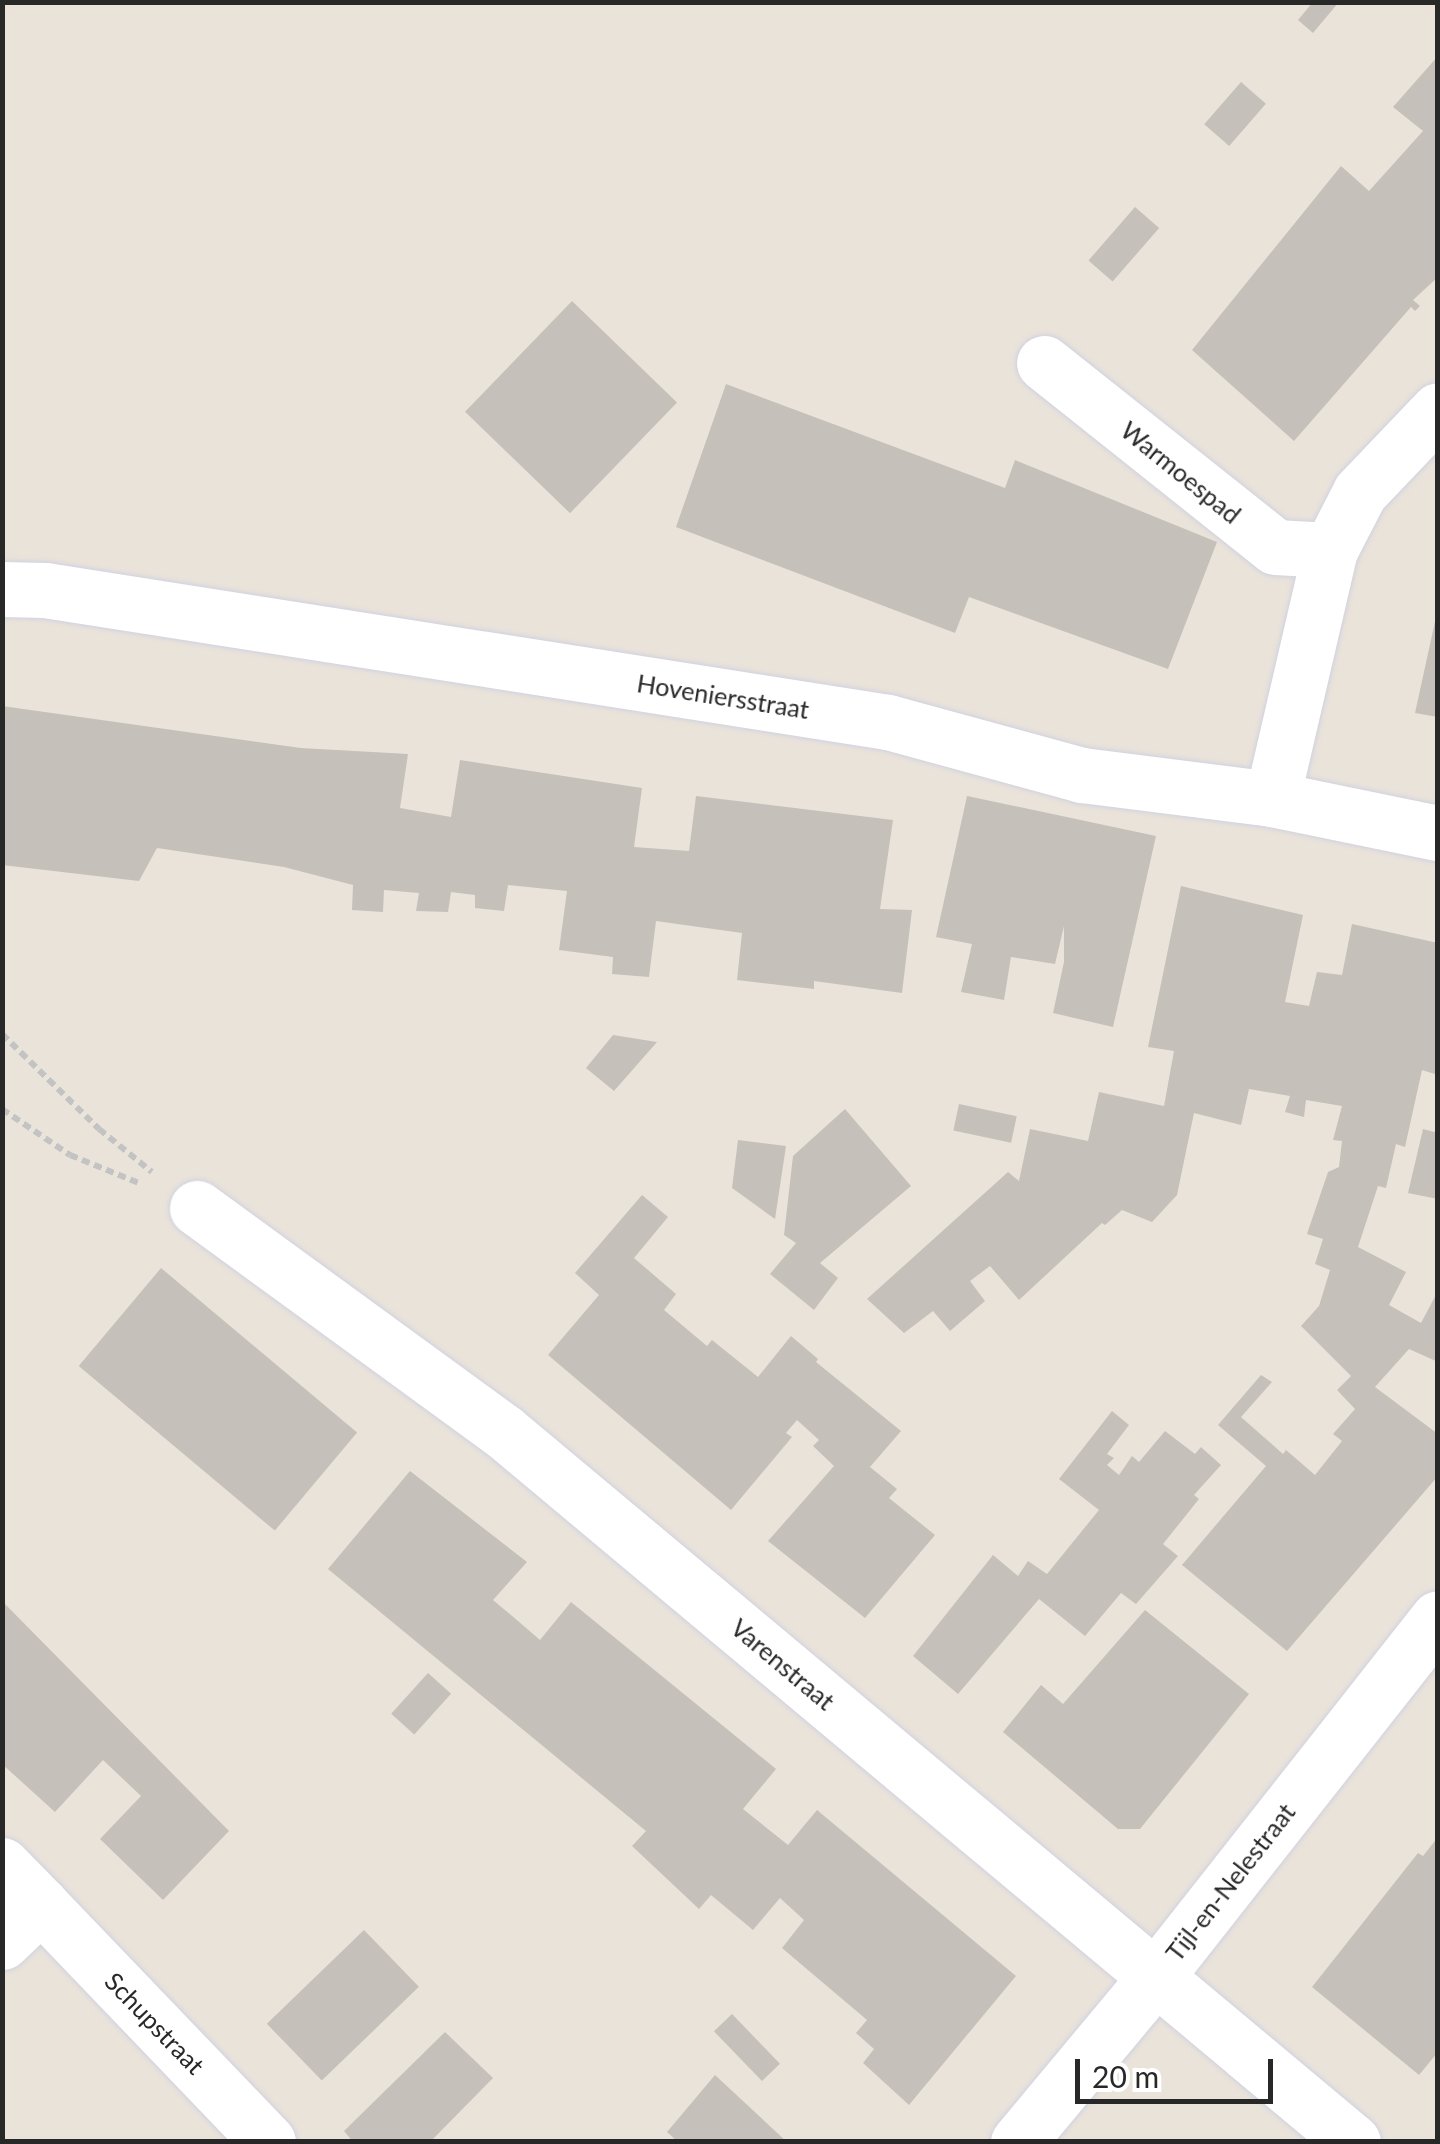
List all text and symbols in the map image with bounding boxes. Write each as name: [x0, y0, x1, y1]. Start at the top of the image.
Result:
street label: Warmoespad: [1115, 415, 1247, 529]
street label: Hoveniersstraat: [635, 668, 811, 724]
street label: Varenstraat: [725, 1612, 841, 1716]
street label: Tijl-en-Nelestraat: [1159, 1797, 1301, 1967]
street label: Schupstraat: [99, 1966, 211, 2080]
scale bar: [1080, 2039, 1278, 2101]
text: 20 m: [1092, 2058, 1159, 2094]

